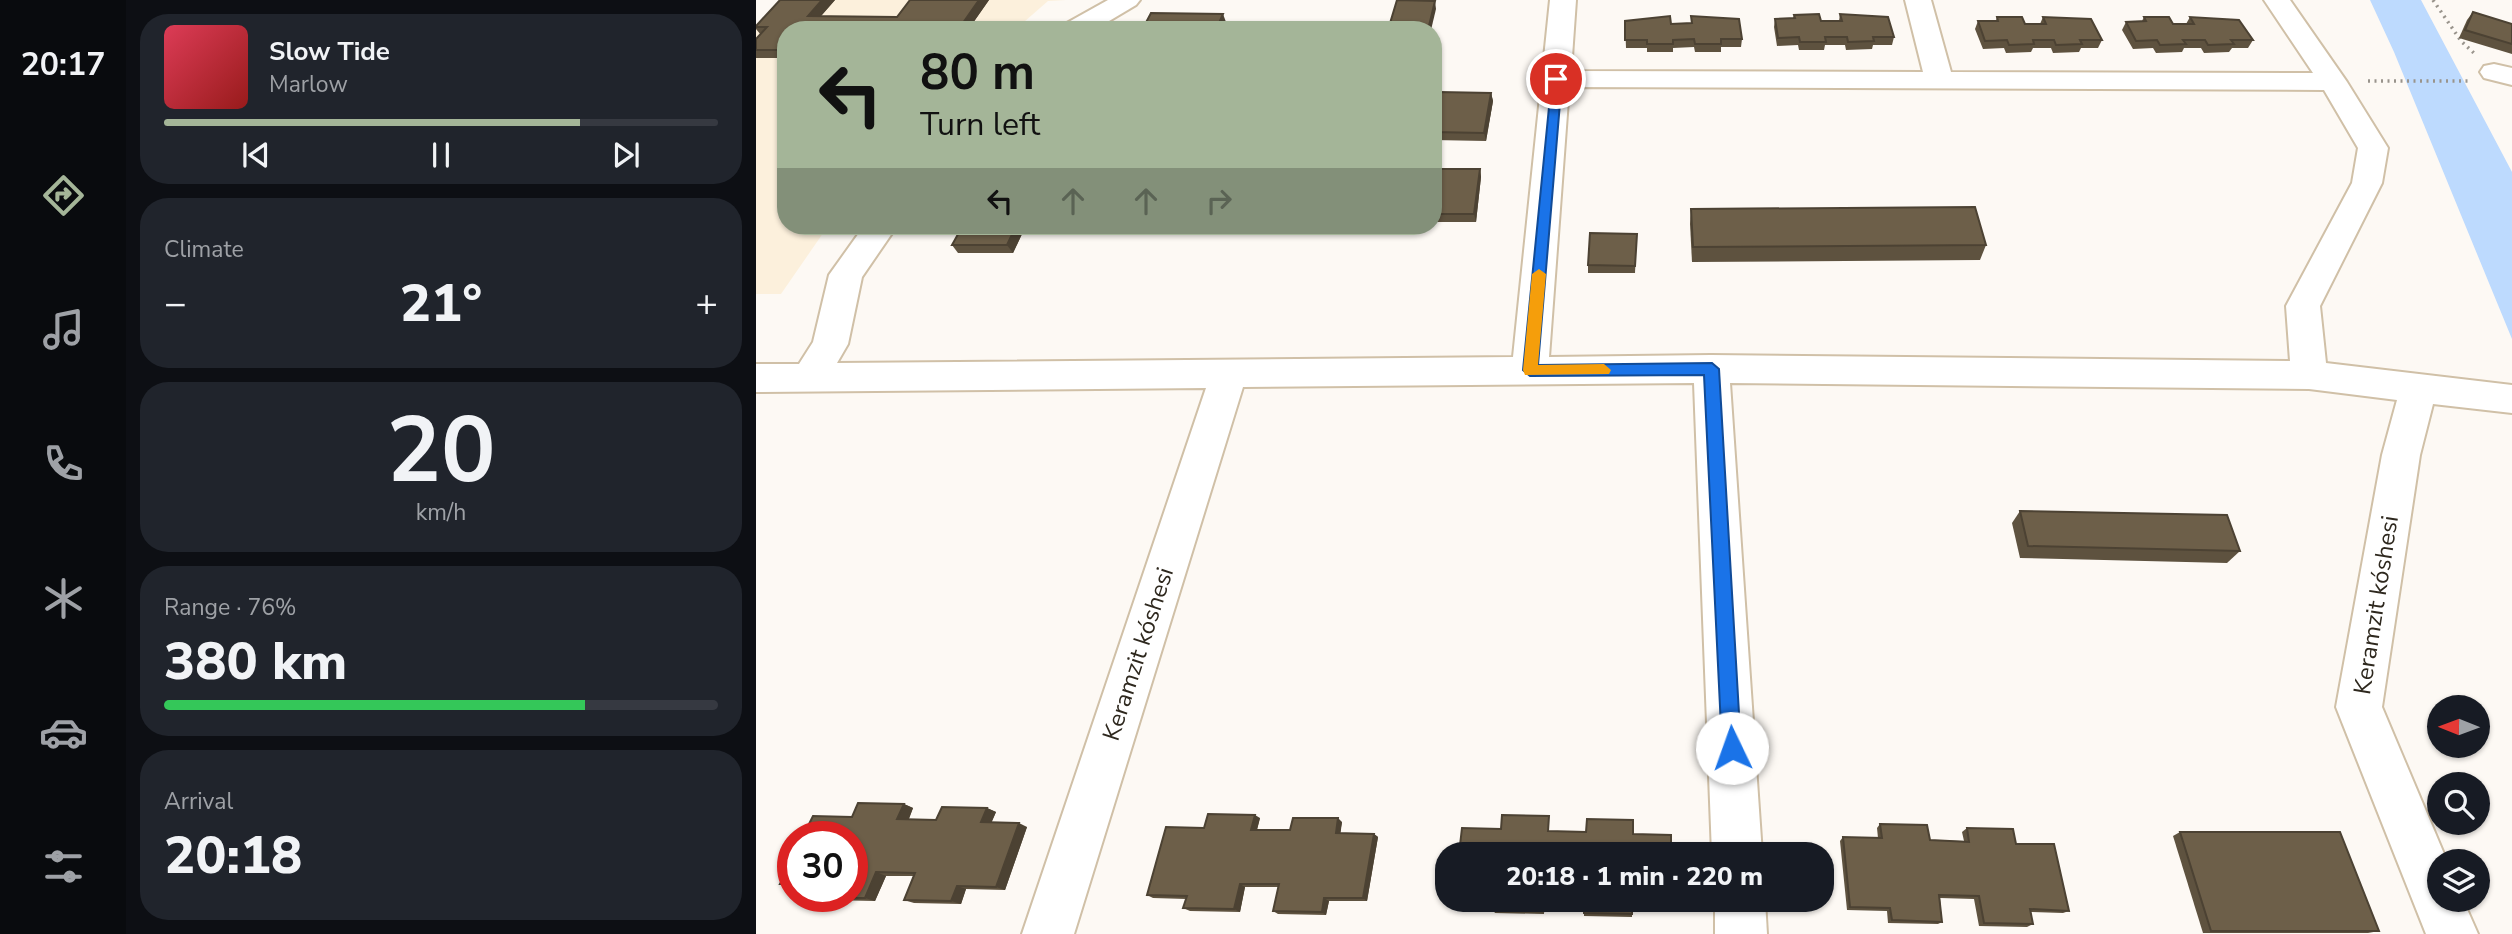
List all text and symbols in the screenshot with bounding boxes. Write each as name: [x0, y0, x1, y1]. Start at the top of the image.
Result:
text: Slow Tide: [269, 34, 390, 69]
text: 80 m: [920, 39, 1035, 106]
text: 20:17: [21, 43, 105, 86]
icon: left: [805, 49, 896, 140]
pin: [1526, 49, 1586, 109]
icon: arrive: [1537, 60, 1575, 98]
text: Marlow: [269, 69, 348, 100]
text: Turn left: [920, 103, 1040, 146]
icon: previous: [237, 136, 275, 174]
icon: pause: [422, 136, 460, 174]
icon: next: [607, 136, 645, 174]
icon: directions: [39, 171, 88, 220]
icon: left: [981, 182, 1019, 220]
icon: ahead: [1054, 182, 1092, 220]
icon: ahead: [1127, 182, 1165, 220]
icon: right: [1200, 182, 1238, 220]
text: Climate: [164, 234, 244, 265]
text: 21°: [400, 268, 482, 339]
text: −: [164, 278, 187, 329]
text: +: [695, 278, 718, 329]
icon: music: [39, 305, 88, 354]
text: 20: [386, 389, 496, 513]
icon: phone: [39, 439, 88, 488]
text: km/h: [416, 497, 466, 528]
street label: Keramzit kóshesi: [2346, 513, 2406, 697]
street label: Keramzit kóshesi: [1095, 563, 1181, 745]
icon: climate: [39, 574, 88, 623]
text: Range · 76%: [164, 592, 296, 623]
text: 380 km: [164, 626, 347, 697]
north arrow: [2427, 695, 2490, 758]
map controls: [2427, 695, 2490, 912]
icon: car: [39, 708, 88, 757]
position arrow: [1695, 711, 1769, 785]
button: search: [2427, 772, 2490, 835]
text: Arrival: [164, 786, 233, 817]
text: 20:18: [164, 820, 302, 891]
speed limit sign: 30: [777, 821, 868, 912]
icon: filters: [39, 842, 88, 891]
button: layers: [2427, 849, 2490, 912]
text: 20:18 · 1 min · 220 m: [1506, 859, 1763, 894]

